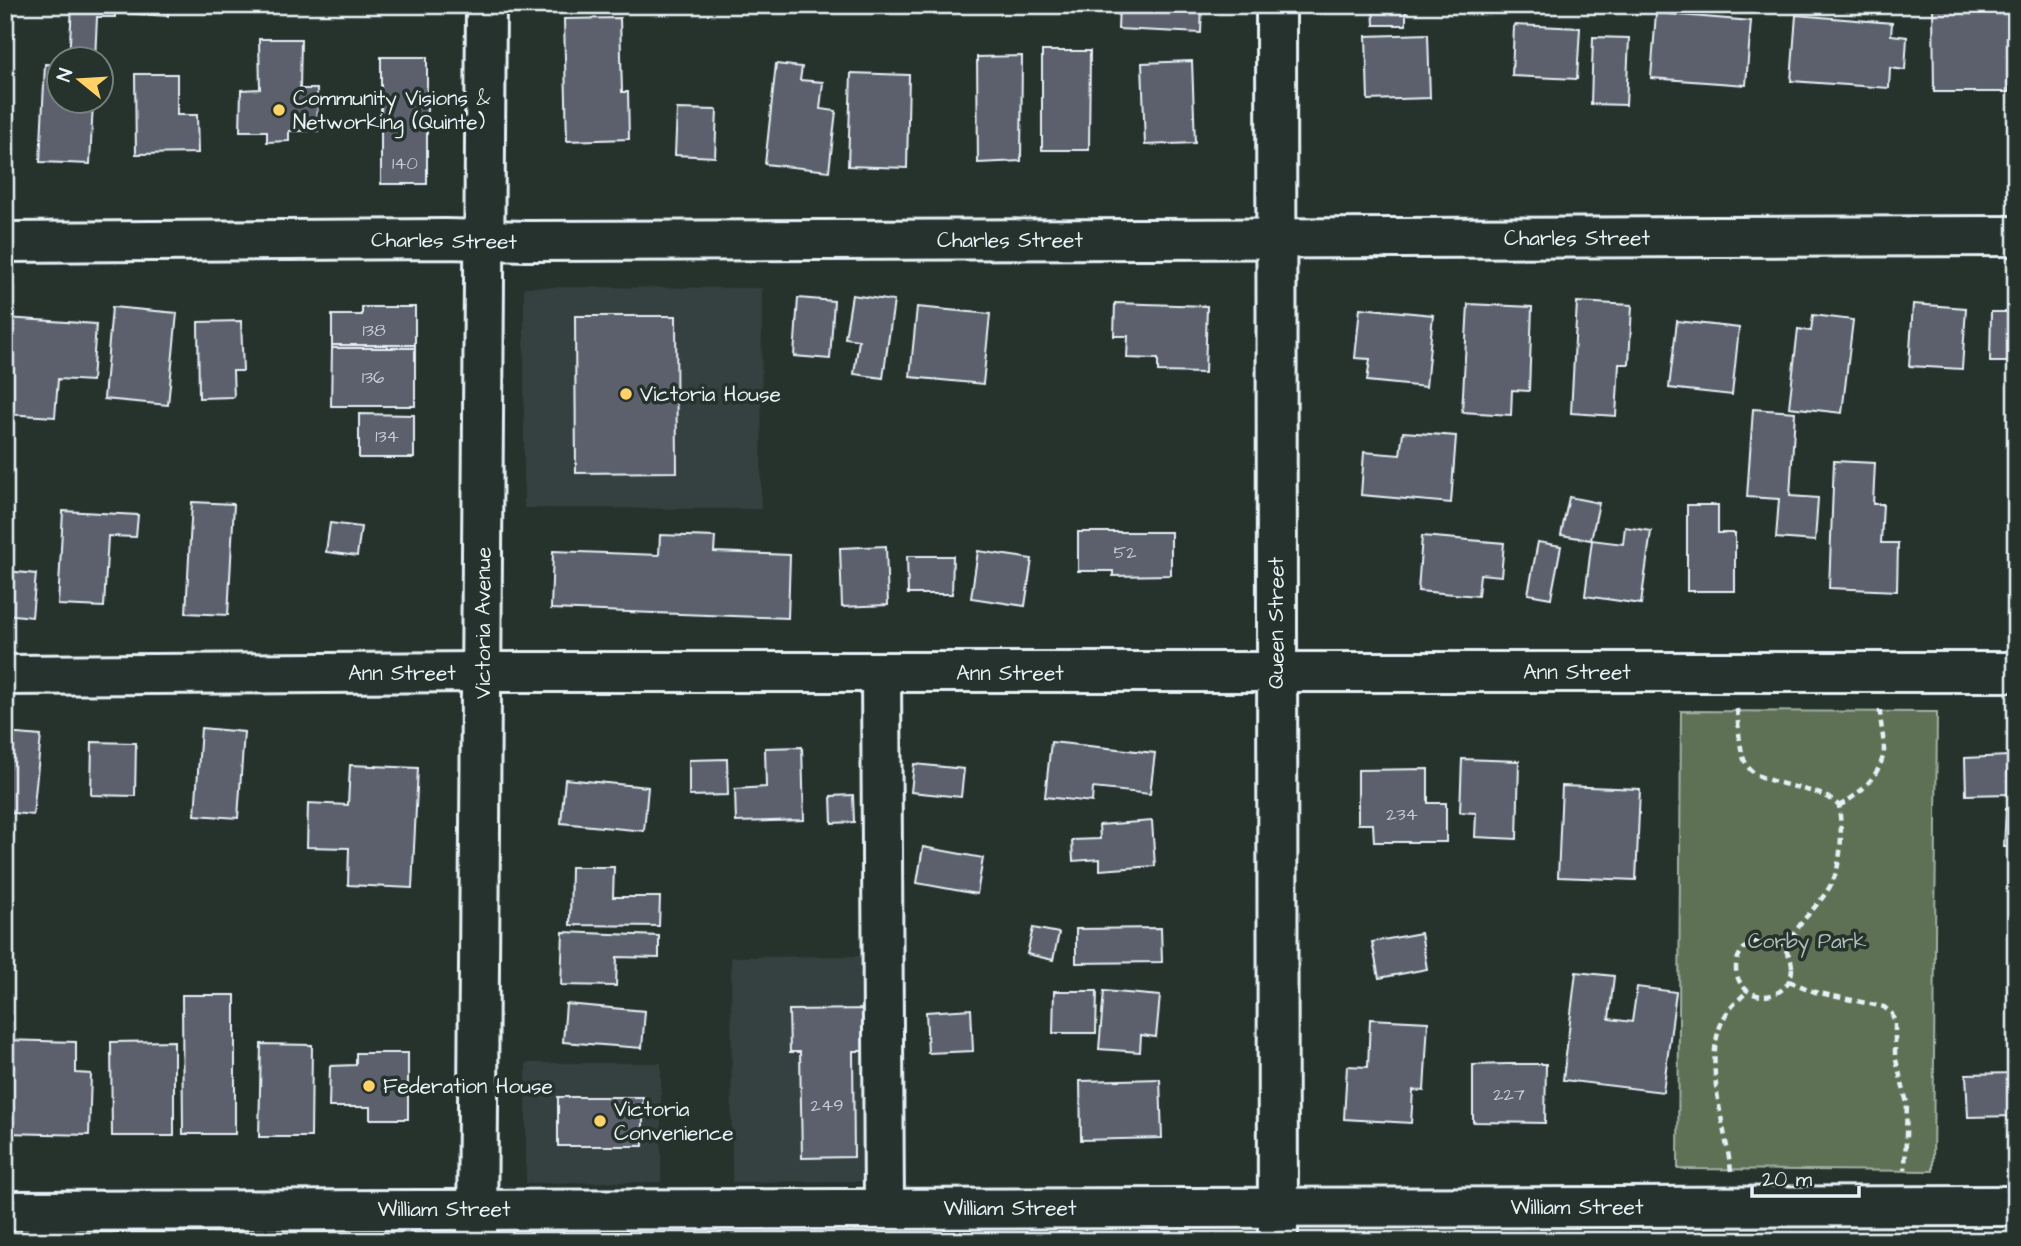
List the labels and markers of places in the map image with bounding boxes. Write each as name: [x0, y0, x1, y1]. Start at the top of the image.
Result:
place label: Community Visions & Networking (Quinte): [293, 84, 491, 139]
marker: Community Visions & Networking (Quinte): [271, 102, 287, 118]
place label: Victoria House: [640, 380, 781, 409]
marker: Victoria House: [618, 386, 634, 402]
place label: Federation House: [383, 1072, 553, 1101]
marker: Federation House: [361, 1078, 377, 1094]
place label: Victoria Convenience: [614, 1095, 734, 1148]
marker: Victoria Convenience: [592, 1113, 608, 1129]

